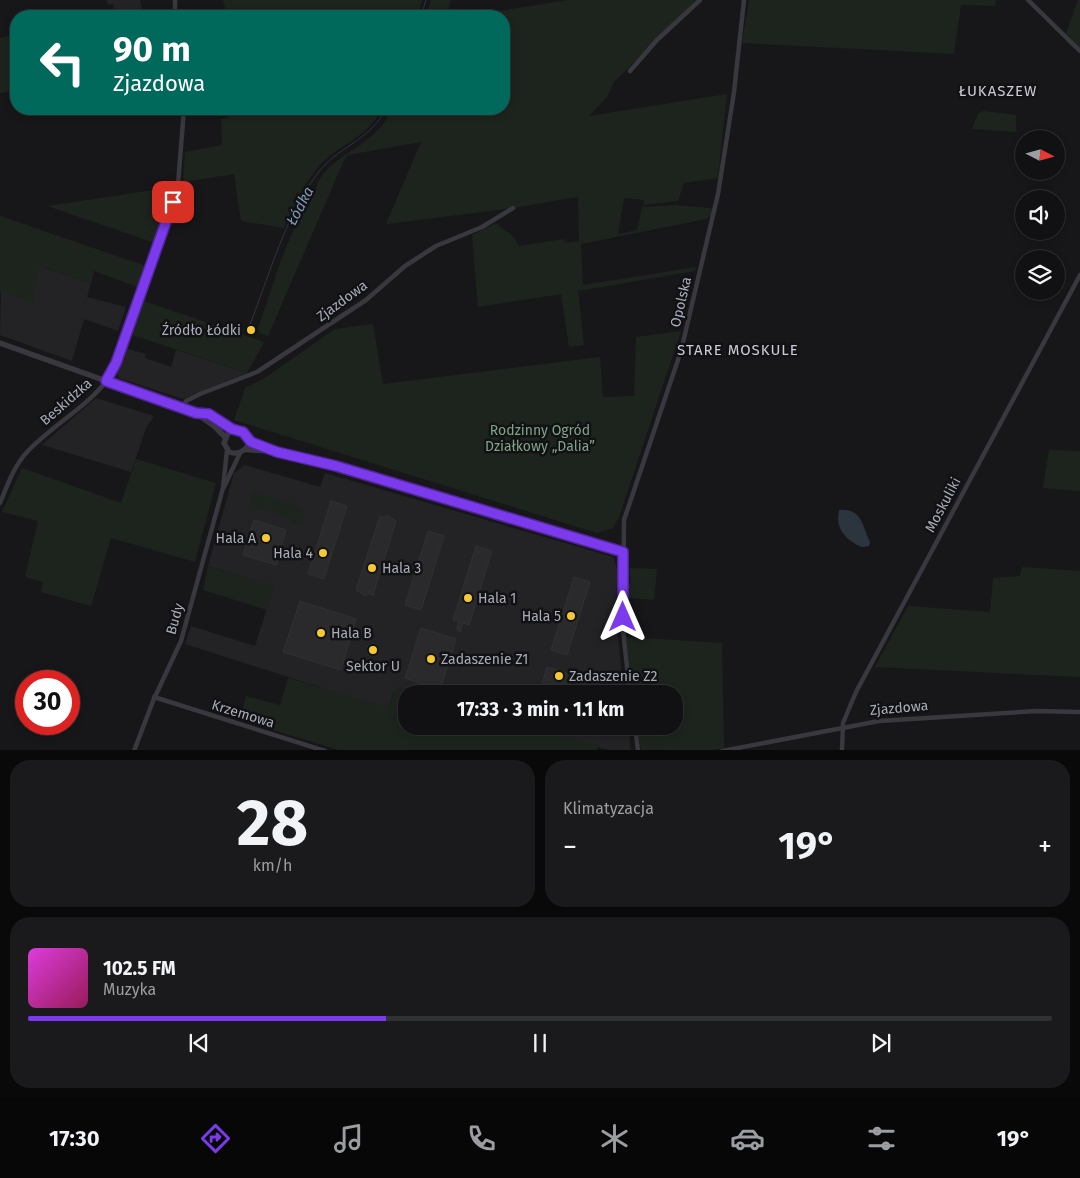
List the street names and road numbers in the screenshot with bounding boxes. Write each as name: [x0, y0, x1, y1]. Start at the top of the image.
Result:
street label: Opolska: [667, 275, 695, 329]
street label: Zjazdowa: [313, 277, 371, 325]
street label: Beskidzka: [37, 375, 95, 429]
street label: Moskuliki: [921, 475, 965, 535]
street label: Budy: [162, 601, 188, 637]
street label: Krzemowa: [210, 696, 276, 732]
street label: Zjazdowa: [869, 697, 929, 719]

